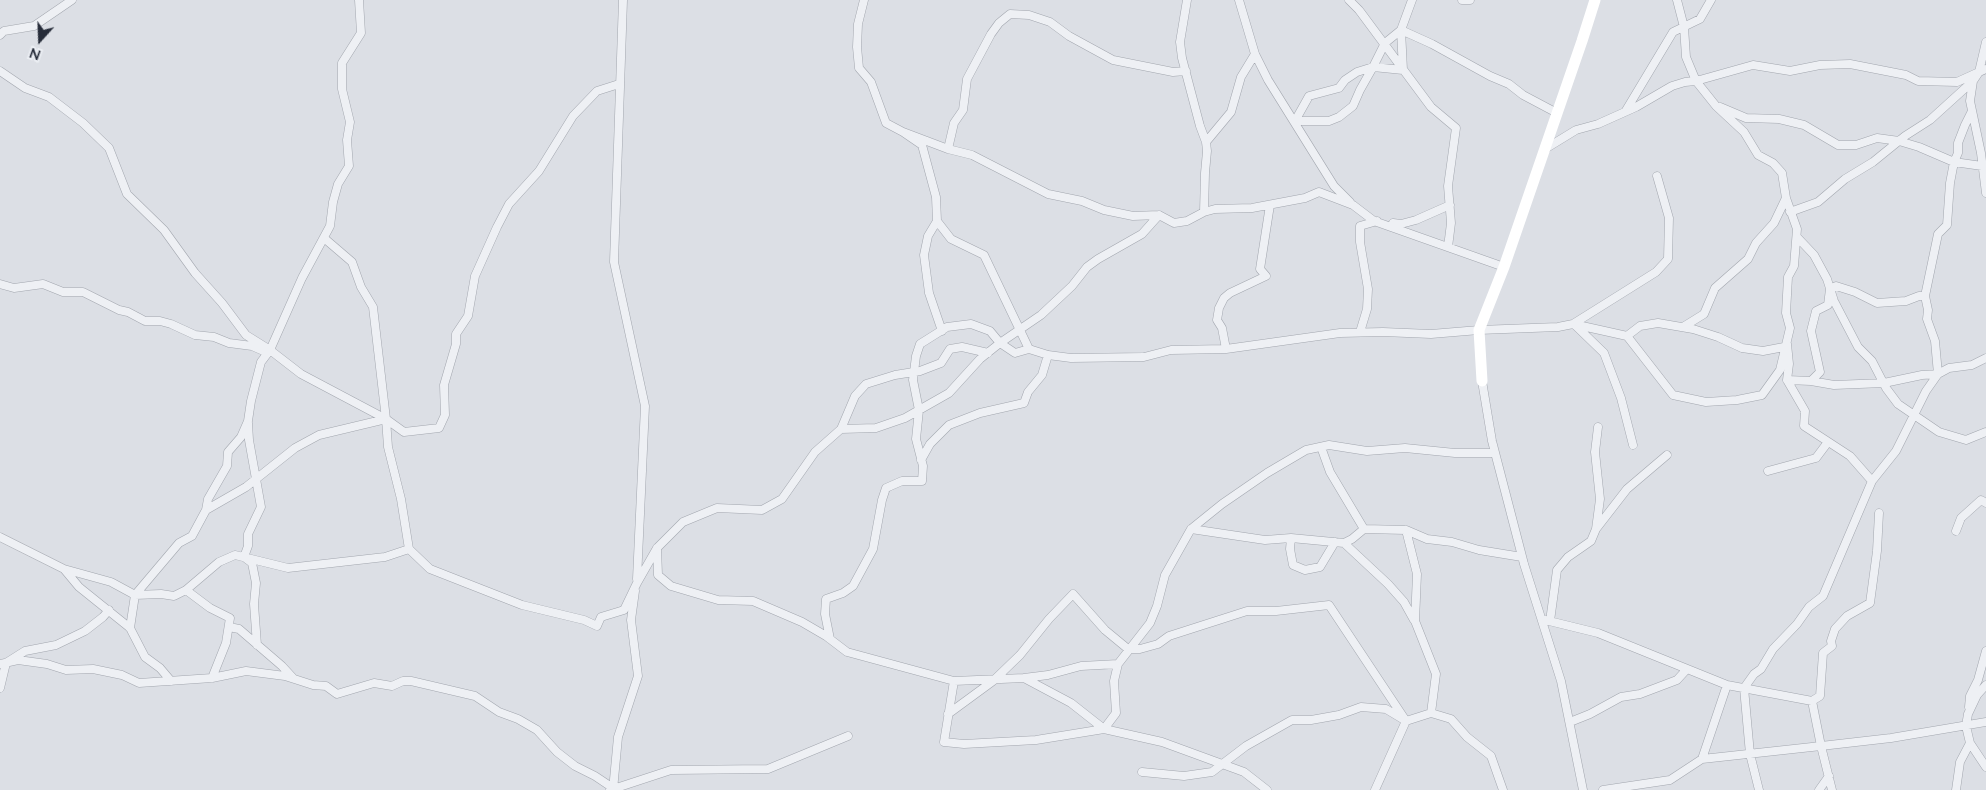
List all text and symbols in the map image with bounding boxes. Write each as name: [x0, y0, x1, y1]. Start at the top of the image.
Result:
north arrow: [15, 15, 65, 65]
text: N: [27, 45, 43, 64]

